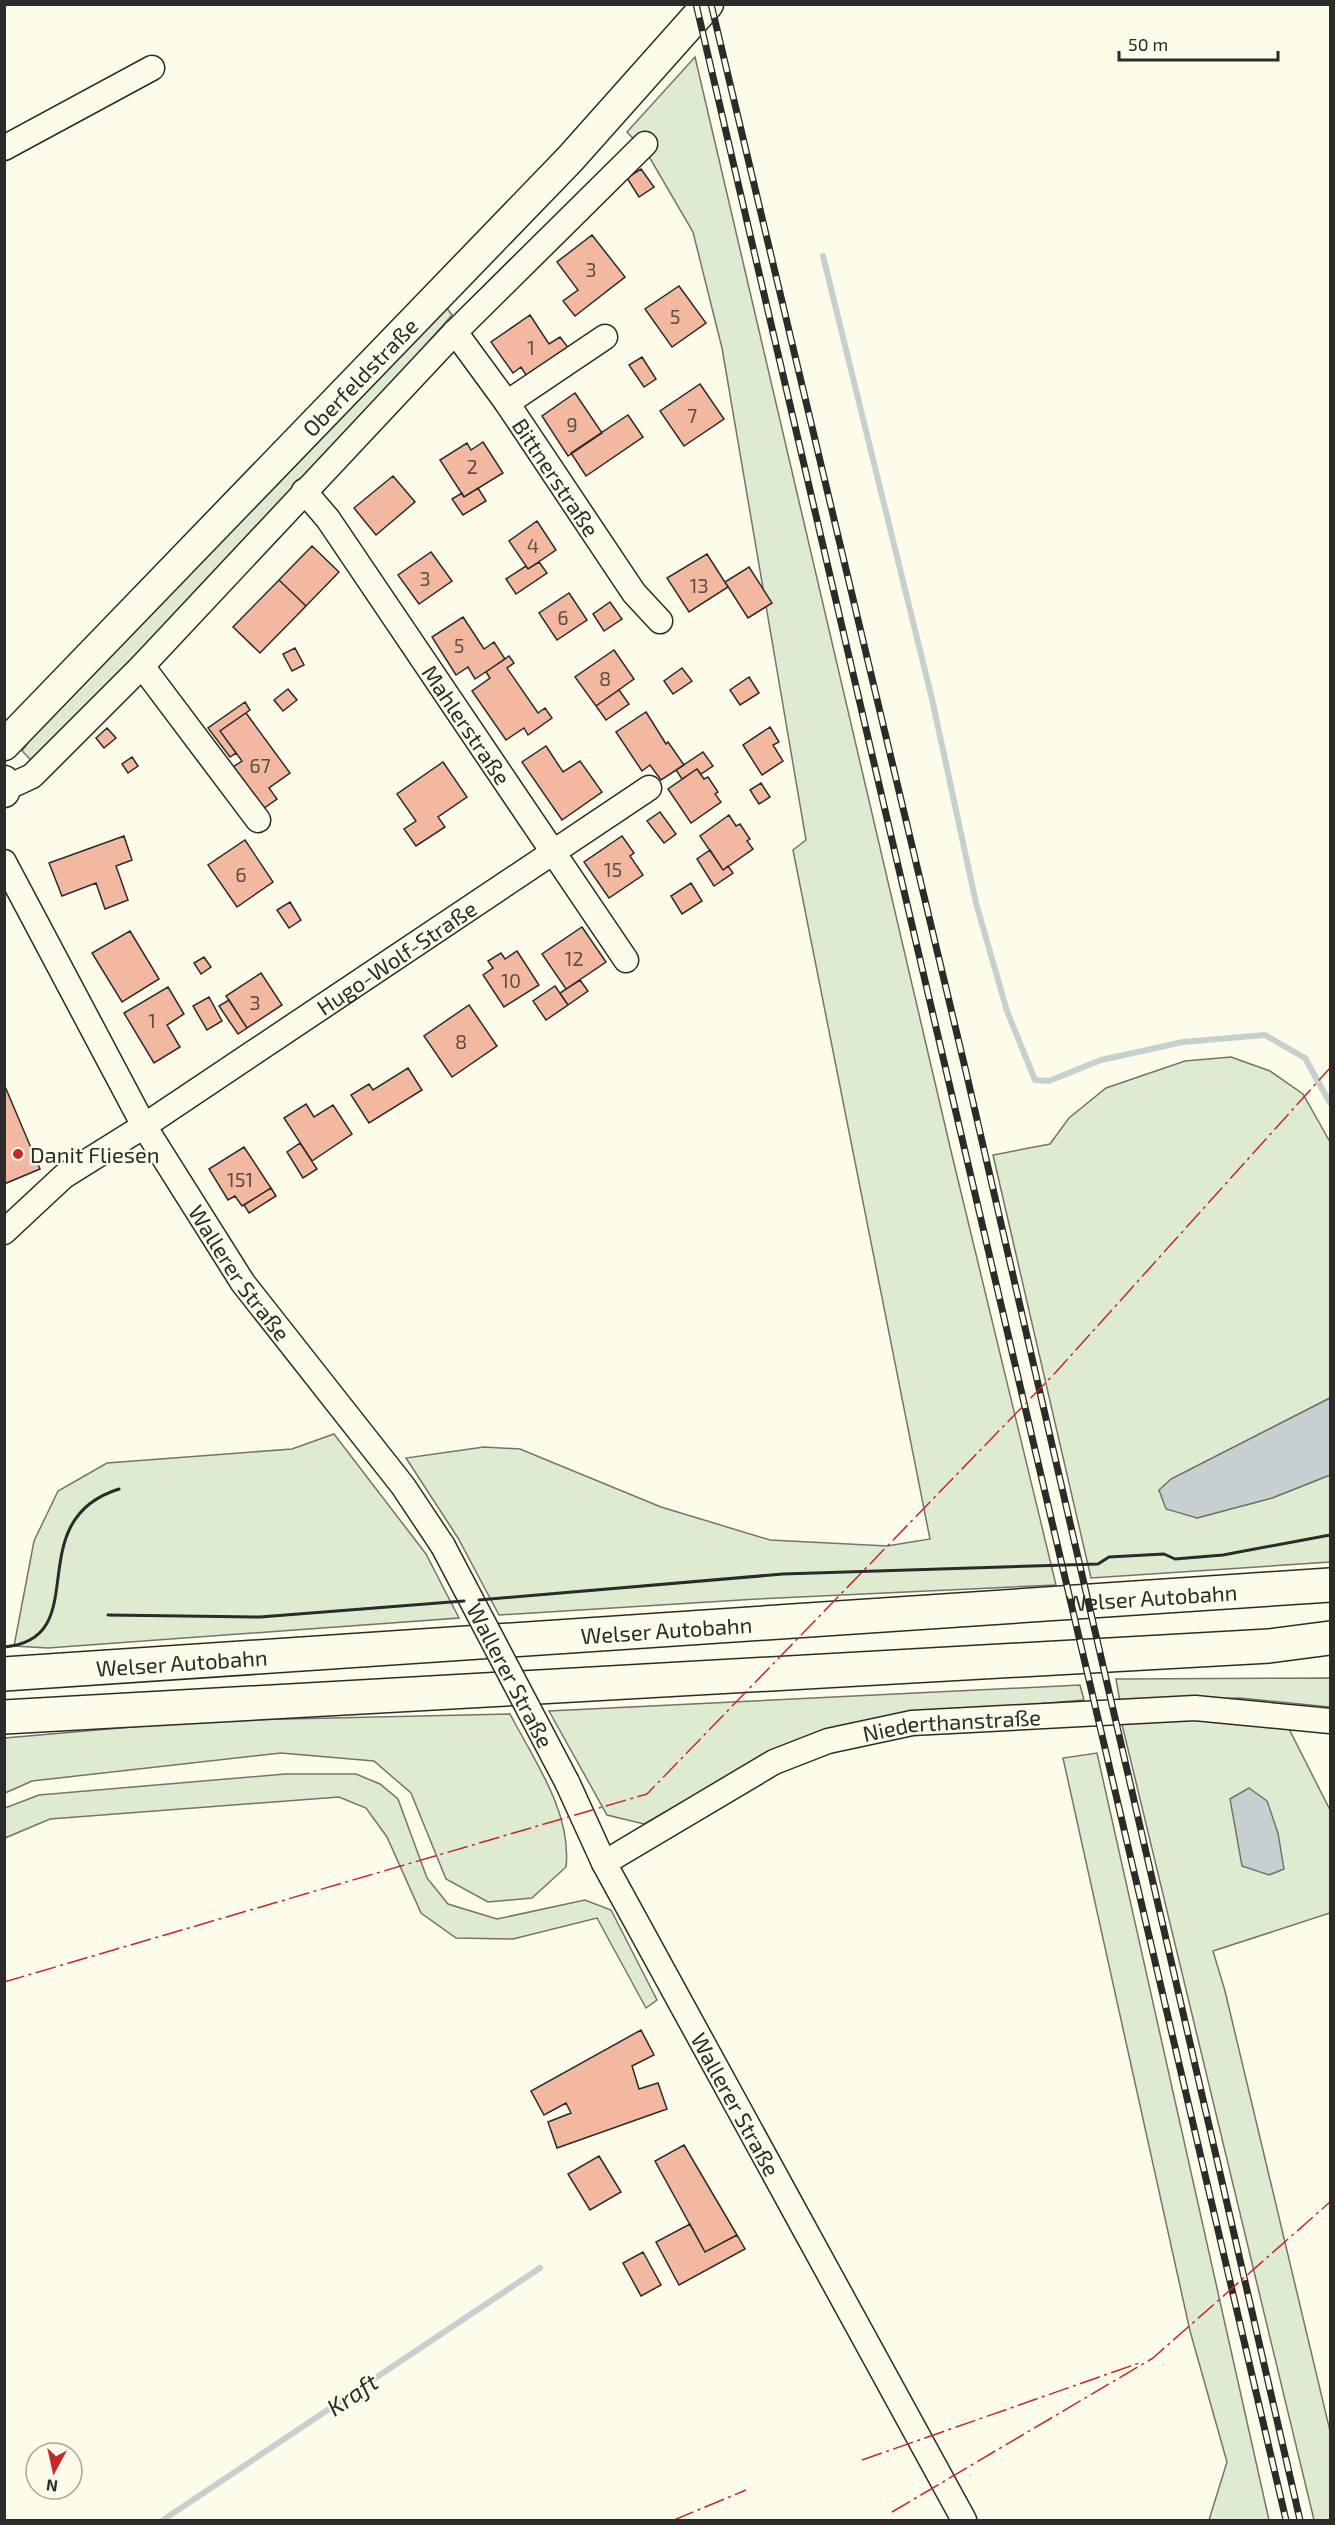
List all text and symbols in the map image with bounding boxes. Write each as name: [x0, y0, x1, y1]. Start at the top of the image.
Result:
scale bar: [1119, 24, 1278, 62]
text: 50 m: [1128, 33, 1168, 55]
house number: 3: [585, 257, 597, 281]
house number: 5: [670, 304, 680, 328]
street label: Oberfeldstraße: [297, 312, 423, 441]
house number: 1: [527, 335, 535, 359]
house number: 7: [687, 403, 697, 427]
house number: 9: [566, 412, 578, 436]
street label: Bittnerstraße: [508, 413, 605, 541]
house number: 2: [466, 454, 478, 478]
house number: 4: [527, 533, 539, 557]
house number: 3: [419, 566, 431, 590]
house number: 13: [689, 573, 709, 597]
house number: 6: [557, 605, 569, 629]
house number: 5: [454, 633, 464, 657]
street label: Mahlerstraße: [417, 660, 516, 789]
house number: 8: [599, 666, 611, 690]
house number: 67: [249, 753, 271, 777]
house number: 15: [604, 857, 622, 881]
house number: 6: [235, 862, 247, 886]
street label: Hugo-Wolf-Straße: [312, 894, 481, 1020]
house number: 12: [564, 946, 584, 970]
house number: 10: [501, 968, 521, 992]
house number: 3: [249, 990, 261, 1014]
house number: 1: [148, 1008, 156, 1032]
house number: 8: [455, 1029, 467, 1053]
place label: Danit Fliesen: [30, 1141, 160, 1167]
marker: Danit Fliesen: [11, 1147, 25, 1161]
house number: 151: [227, 1167, 253, 1191]
street label: Wallerer Straße: [184, 1200, 296, 1345]
street label: Welser Autobahn: [1065, 1578, 1238, 1616]
street label: Wallerer Straße: [462, 1599, 559, 1752]
street label: Welser Autobahn: [580, 1611, 753, 1648]
street label: Welser Autobahn: [95, 1643, 268, 1681]
street label: Niederthanstraße: [860, 1703, 1042, 1746]
street label: Wallerer Straße: [686, 2028, 786, 2180]
water label: Kraft: [321, 2366, 384, 2422]
north arrow: [24, 2441, 84, 2501]
text: N: [45, 2476, 59, 2497]

